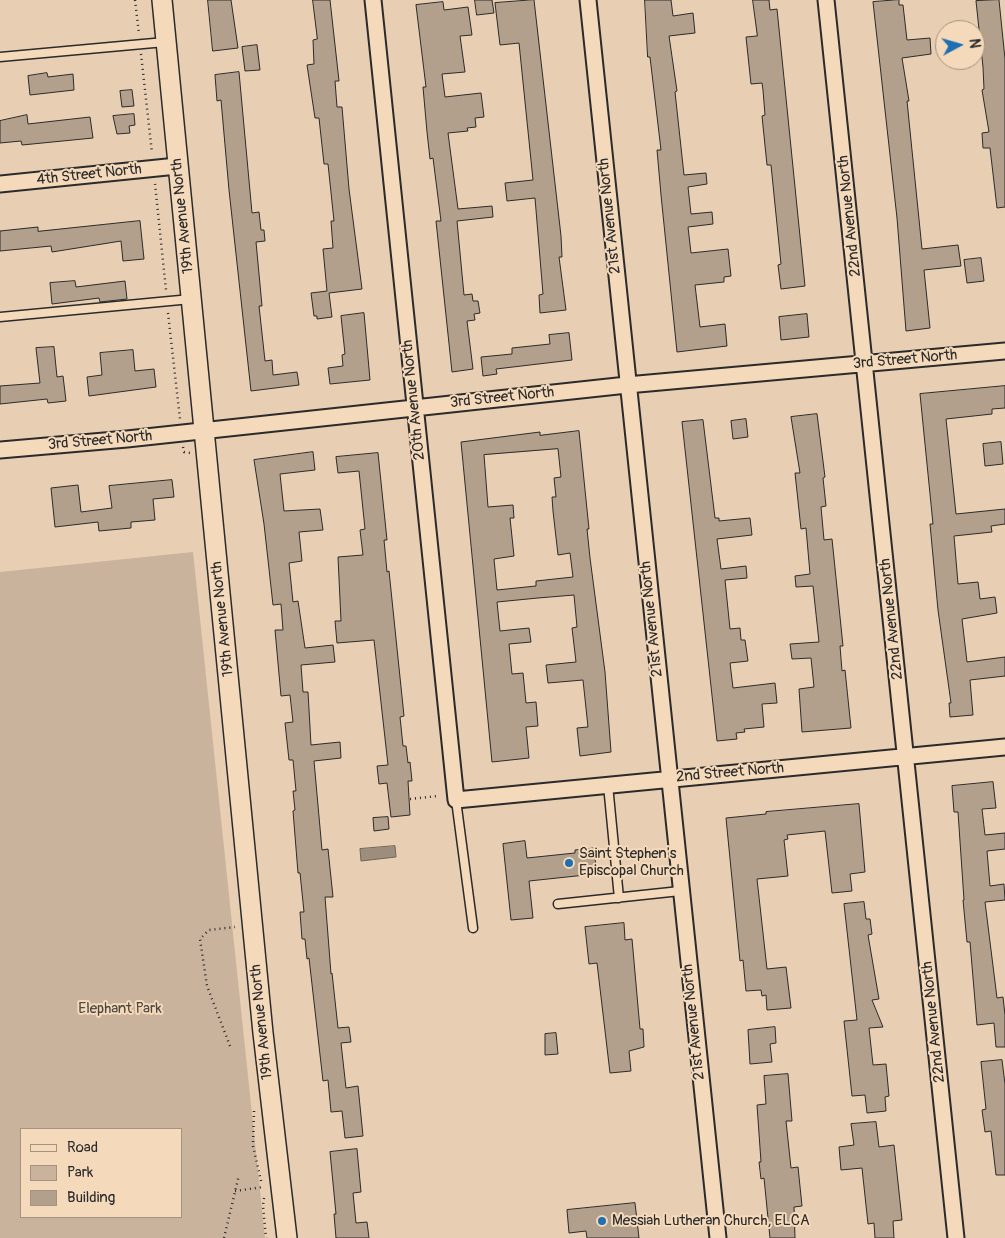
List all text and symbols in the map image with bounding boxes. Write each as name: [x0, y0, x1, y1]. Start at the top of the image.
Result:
north arrow: [935, 20, 985, 70]
text: N: [965, 38, 983, 49]
street label: 22nd Avenue North: [835, 154, 865, 278]
street label: 19th Avenue North: [168, 157, 198, 275]
street label: 21st Avenue North: [595, 157, 625, 275]
street label: 4th Street North: [36, 161, 142, 189]
street label: 20th Avenue North: [399, 339, 429, 461]
street label: 3rd Street North: [852, 346, 958, 374]
street label: 3rd Street North: [449, 384, 555, 412]
street label: 3rd Street North: [47, 427, 153, 455]
street label: 22nd Avenue North: [877, 557, 907, 681]
street label: 19th Avenue North: [208, 560, 238, 678]
street label: 21st Avenue North: [637, 560, 667, 678]
street label: 2nd Street North: [675, 759, 785, 787]
place label: Saint Stephen's Episcopal Church: [579, 845, 684, 880]
marker: Saint Stephen's Episcopal Church: [563, 857, 575, 869]
street label: 22nd Avenue North: [919, 960, 949, 1084]
street label: 19th Avenue North: [247, 963, 277, 1081]
street label: 21st Avenue North: [679, 963, 709, 1081]
park label: Elephant Park: [78, 1000, 162, 1018]
legend: [20, 1128, 182, 1218]
text: Road: [67, 1138, 98, 1157]
text: Park: [67, 1163, 93, 1182]
text: Building: [67, 1188, 115, 1207]
place label: Messiah Lutheran Church, ELCA: [612, 1212, 810, 1230]
marker: Messiah Lutheran Church, ELCA: [596, 1215, 608, 1227]

